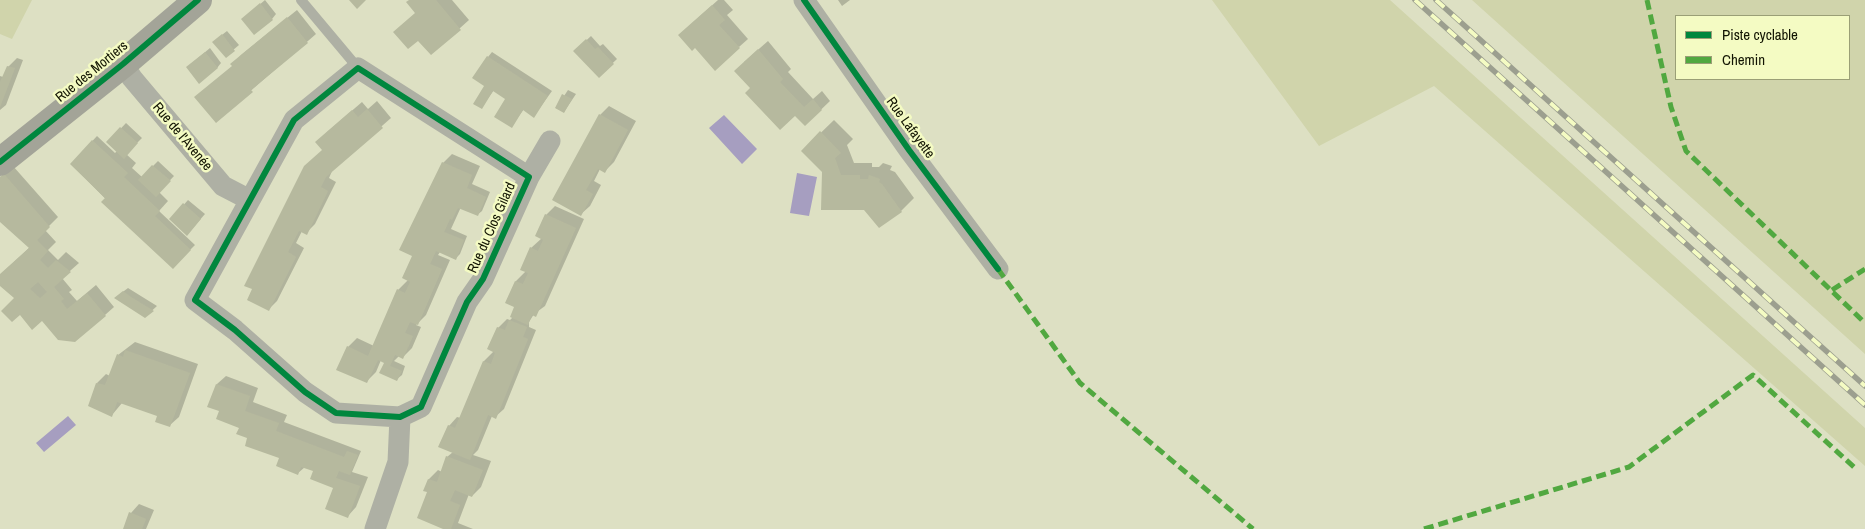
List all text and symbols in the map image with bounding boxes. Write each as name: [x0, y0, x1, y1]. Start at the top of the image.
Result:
legend: [1675, 15, 1850, 80]
text: Piste cyclable: [1722, 24, 1798, 45]
street label: Rue des Mortiers: [53, 38, 131, 106]
text: Chemin: [1722, 49, 1765, 70]
street label: Rue Lafayette: [882, 94, 938, 162]
street label: Rue de l'Avenée: [149, 100, 215, 174]
street label: Rue du Clos Gilard: [464, 180, 520, 276]

